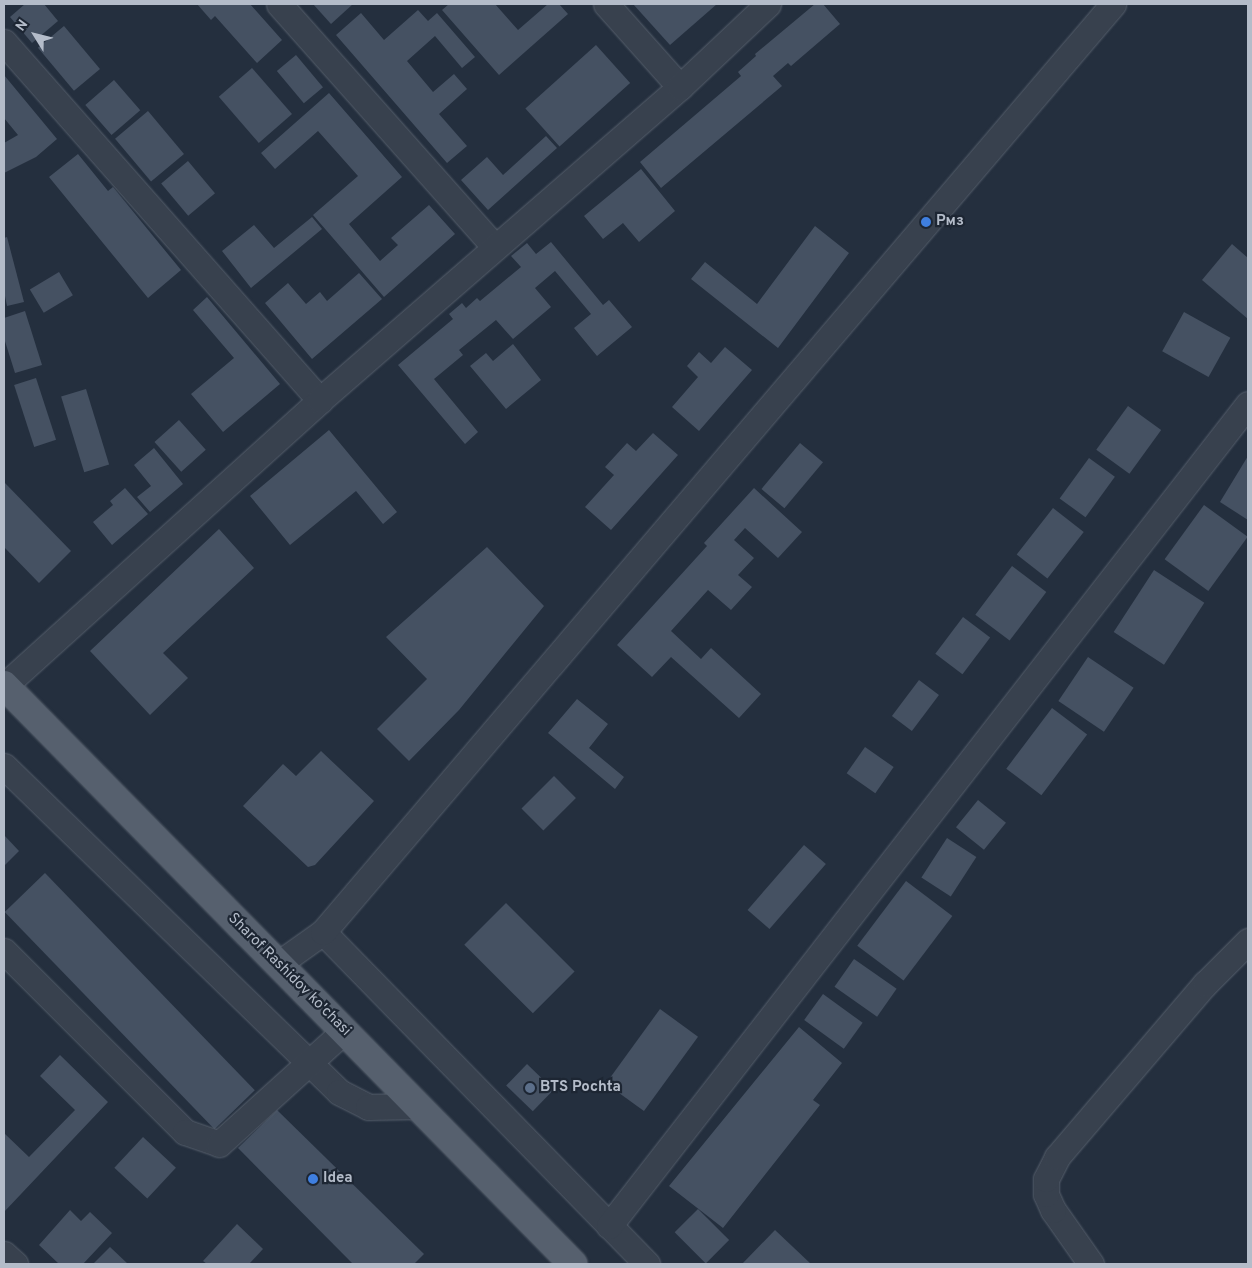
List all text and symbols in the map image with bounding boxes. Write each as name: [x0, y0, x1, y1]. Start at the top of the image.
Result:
north arrow: [10, 10, 60, 60]
text: N: [13, 17, 32, 35]
place label: Рмз: [936, 213, 964, 231]
marker: Рмз: [920, 216, 932, 228]
street label: Sharof Rashidov ko'chasi: [224, 910, 354, 1040]
place label: BTS Pochta: [540, 1079, 621, 1097]
marker: BTS Pochta: [524, 1082, 536, 1094]
place label: Idea: [323, 1170, 353, 1188]
marker: Idea: [307, 1173, 319, 1185]

